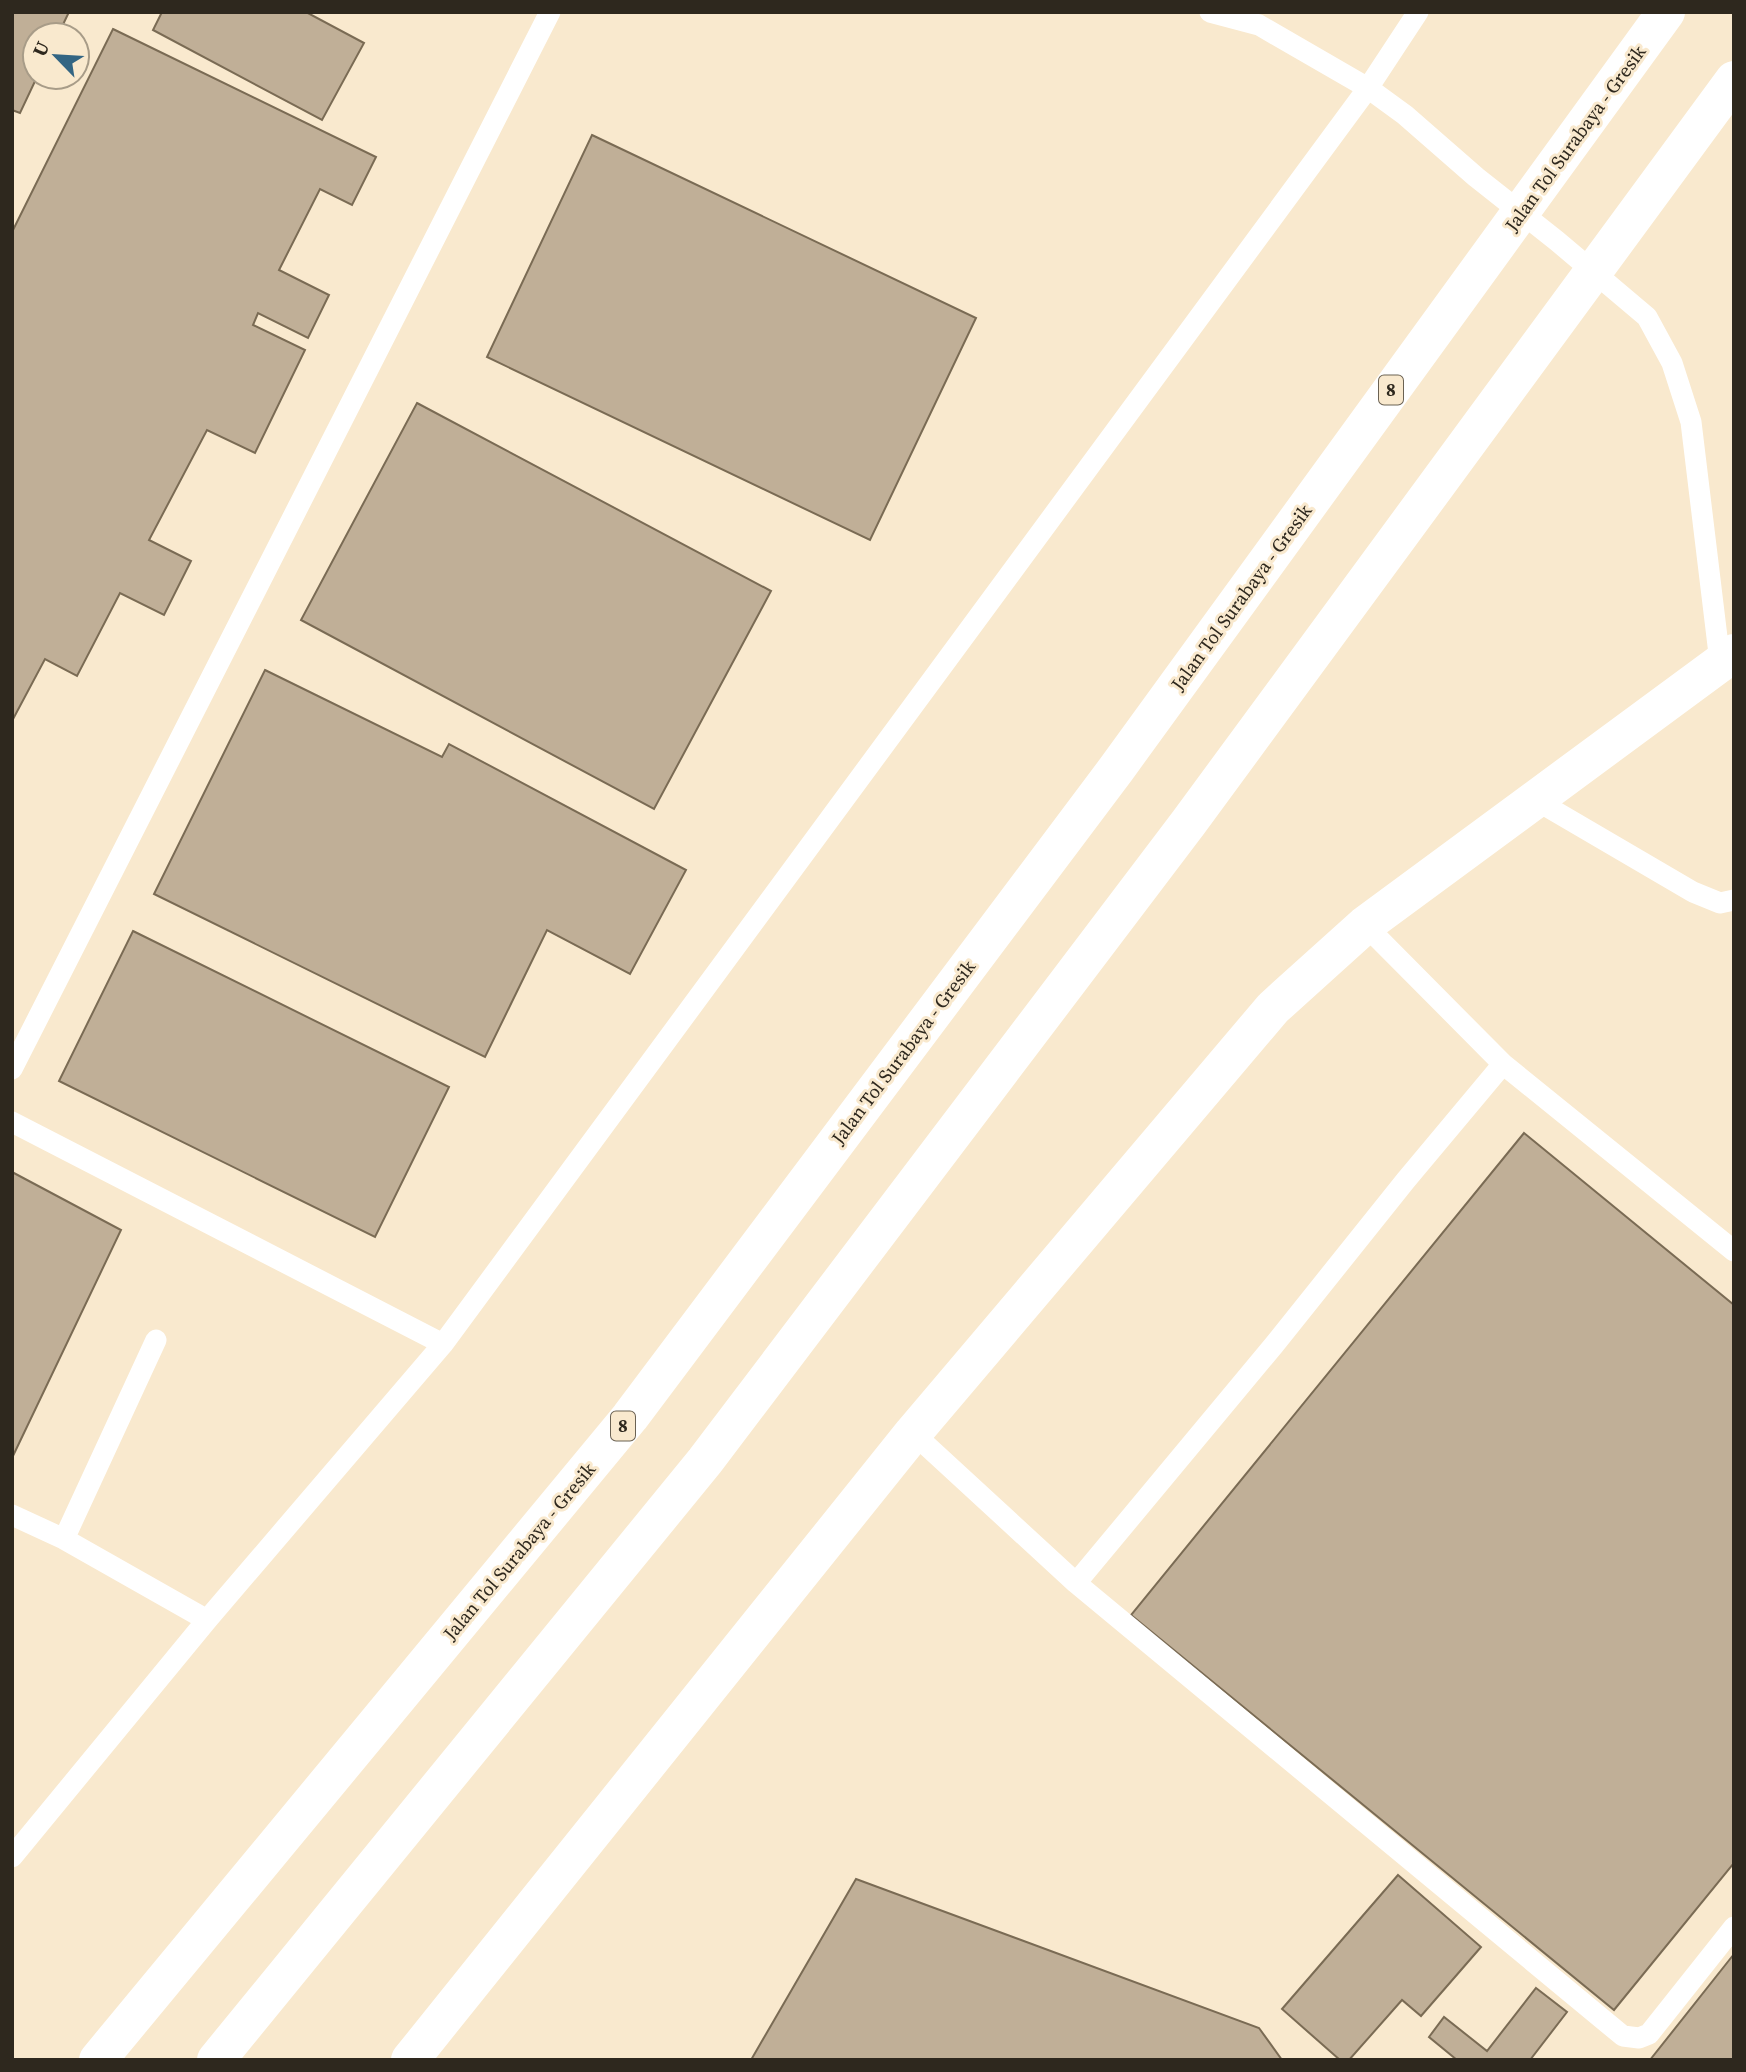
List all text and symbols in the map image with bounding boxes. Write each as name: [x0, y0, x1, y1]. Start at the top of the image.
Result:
north arrow: [21, 21, 91, 91]
text: U: [26, 37, 55, 61]
street label: Jalan Tol Surabaya - Gresik: [1498, 39, 1652, 237]
road number: 8: [1379, 376, 1403, 404]
street label: Jalan Tol Surabaya - Gresik: [1164, 498, 1318, 696]
street label: Jalan Tol Surabaya - Gresik: [824, 954, 981, 1150]
road number: 8: [611, 1412, 635, 1441]
street label: Jalan Tol Surabaya - Gresik: [436, 1456, 602, 1646]

